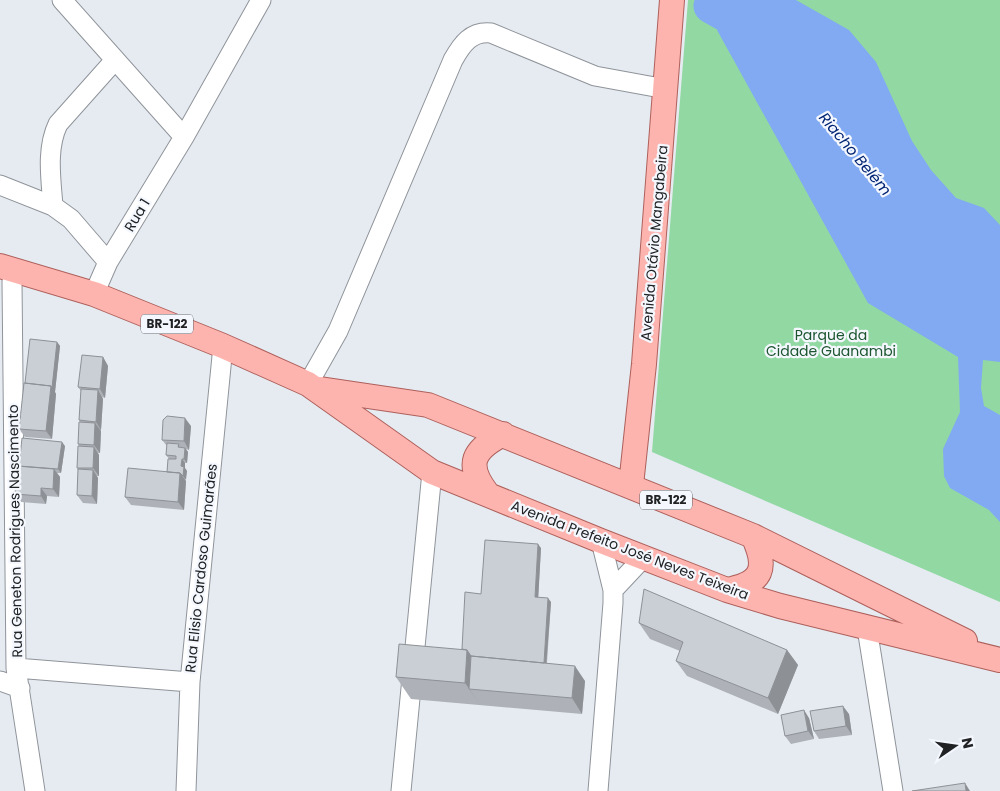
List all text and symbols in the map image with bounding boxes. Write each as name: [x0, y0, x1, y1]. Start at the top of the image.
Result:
water label: Riacho Belém: [814, 108, 896, 200]
street label: Avenida Otávio Mangabeira: [635, 144, 673, 342]
street label: Rua 1: [119, 195, 155, 235]
road number: BR-122: [141, 314, 193, 334]
park label: Parque da Cidade Guanambi: [766, 325, 896, 361]
street label: Rua Geneton Rodrigues Nascimento: [3, 404, 27, 658]
street label: Rua Elisio Cardoso Guimarães: [180, 463, 222, 673]
road number: BR-122: [640, 490, 692, 510]
street label: Avenida Prefeito José Neves Teixeira: [508, 495, 752, 605]
north arrow: [930, 721, 980, 771]
text: N: [957, 736, 979, 750]

